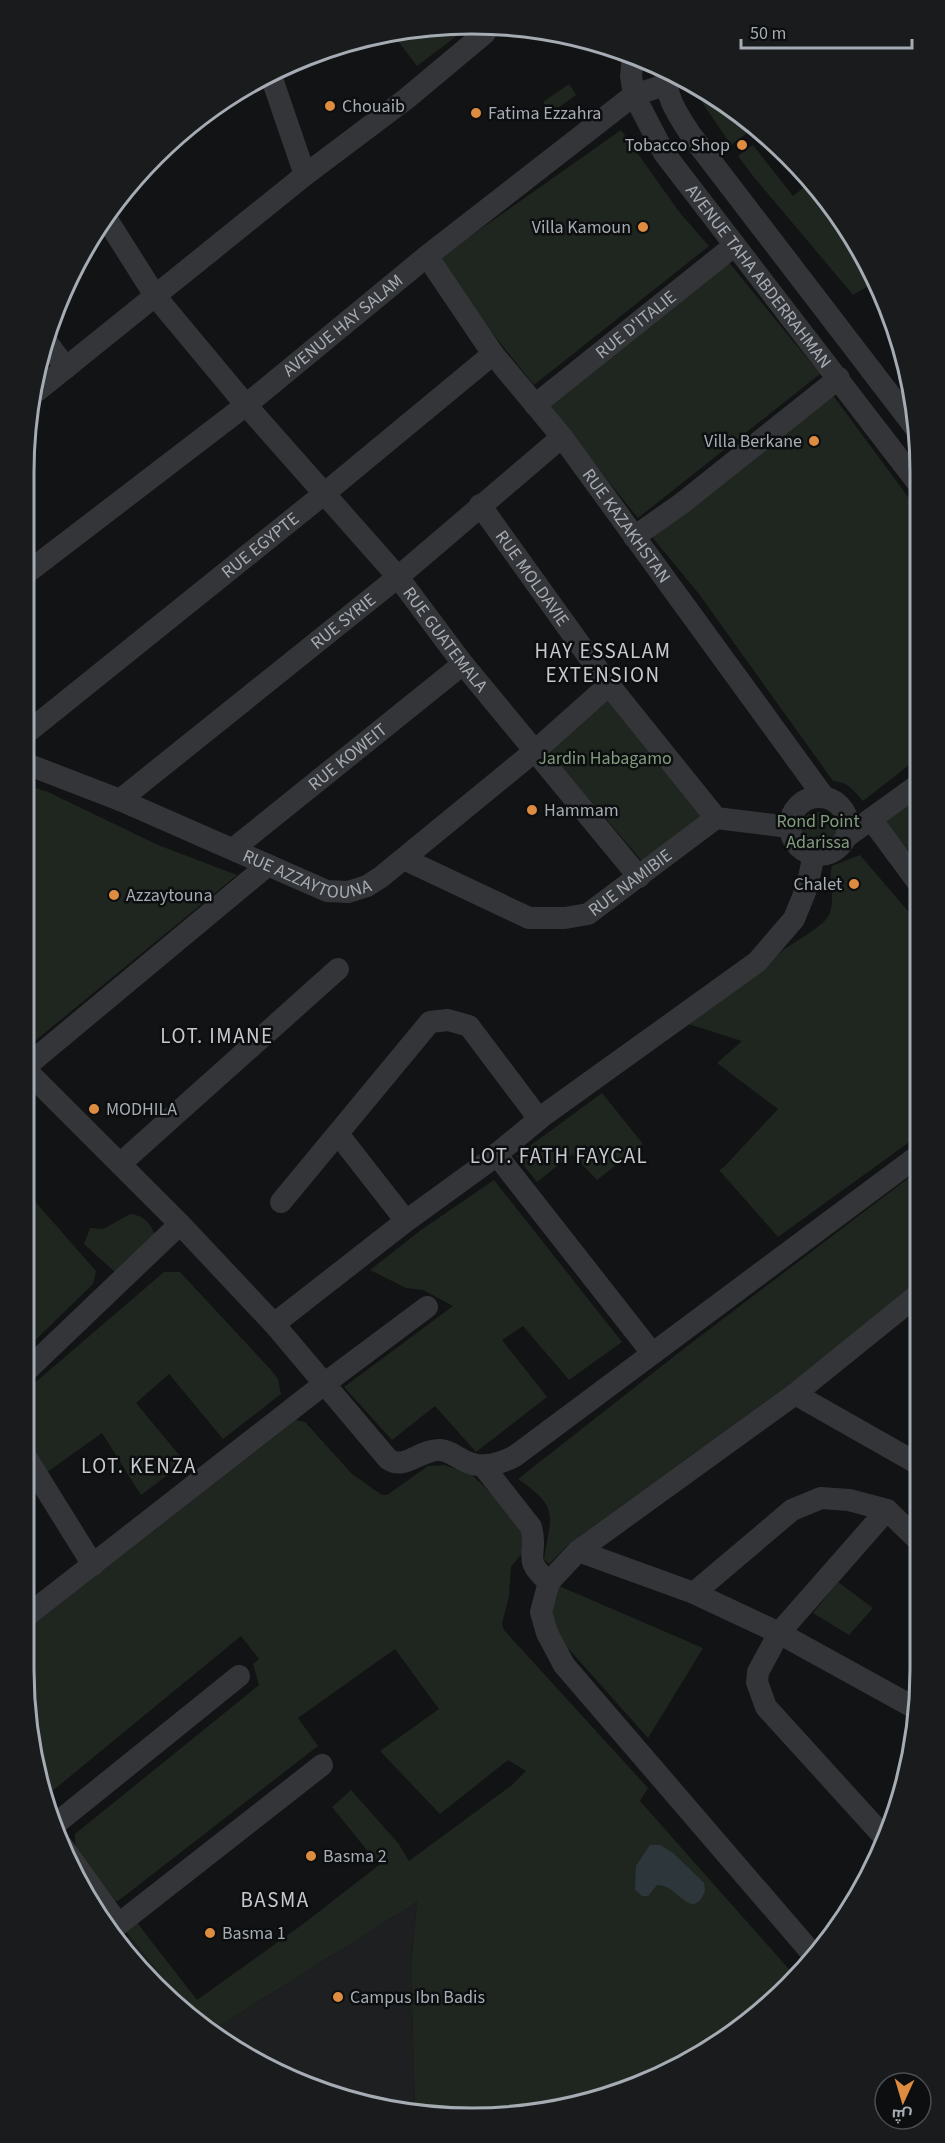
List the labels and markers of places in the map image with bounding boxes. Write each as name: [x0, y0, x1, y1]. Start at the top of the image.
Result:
place label: Chouaib: [342, 94, 405, 119]
marker: Chouaib: [323, 99, 337, 113]
place label: Fatima Ezzahra: [488, 101, 601, 126]
marker: Fatima Ezzahra: [469, 106, 483, 120]
place label: Tobacco Shop: [625, 133, 730, 158]
marker: Tobacco Shop: [735, 138, 749, 152]
place label: Villa Kamoun: [532, 215, 631, 240]
marker: Villa Kamoun: [636, 220, 650, 234]
place label: Villa Berkane: [704, 429, 802, 454]
marker: Villa Berkane: [807, 434, 821, 448]
place label: Hammam: [544, 798, 619, 823]
marker: Hammam: [525, 803, 539, 817]
place label: Chalet: [793, 872, 842, 897]
marker: Chalet: [847, 877, 861, 891]
place label: Azzaytouna: [126, 883, 212, 908]
marker: Azzaytouna: [107, 888, 121, 902]
place label: MODHILA: [106, 1097, 177, 1122]
marker: MODHILA: [87, 1102, 101, 1116]
place label: Basma 2: [323, 1844, 387, 1869]
marker: Basma 2: [304, 1849, 318, 1863]
place label: Basma 1: [222, 1921, 286, 1946]
marker: Basma 1: [203, 1926, 217, 1940]
place label: Campus Ibn Badis: [350, 1985, 485, 2010]
marker: Campus Ibn Badis: [331, 1990, 345, 2004]

